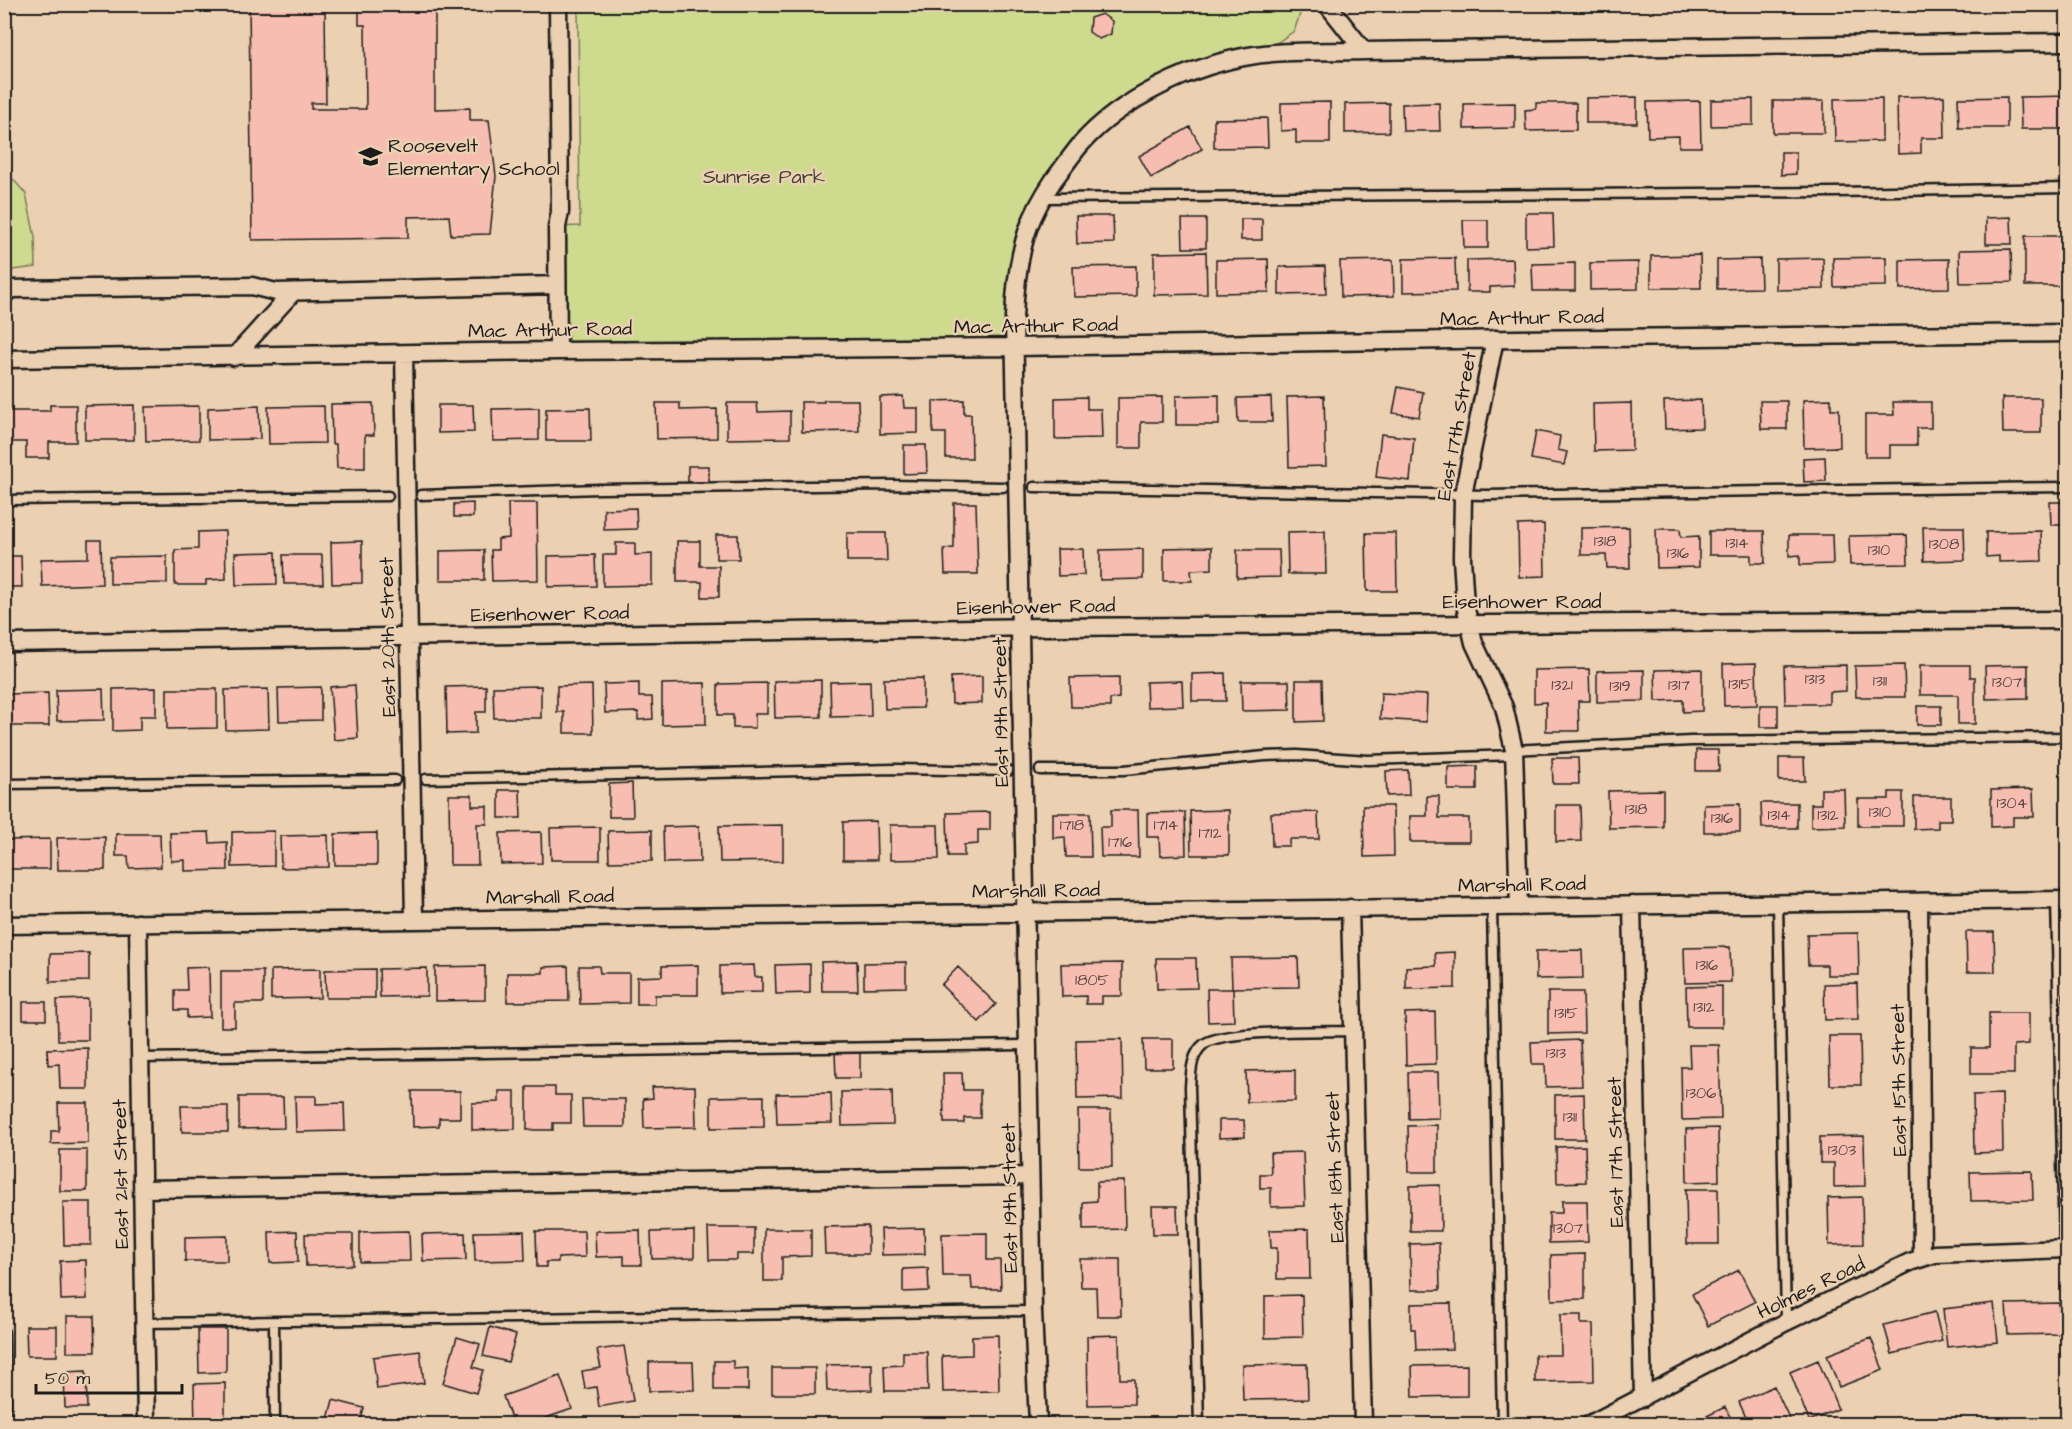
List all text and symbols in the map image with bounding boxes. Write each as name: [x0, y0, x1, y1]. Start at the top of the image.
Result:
place label: Roosevelt Elementary School: [388, 132, 560, 184]
school or university icon: Roosevelt Elementary School: [357, 144, 383, 170]
park label: Sunrise Park: [703, 163, 825, 191]
street label: Mac Arthur Road: [1440, 303, 1604, 333]
street label: Mac Arthur Road: [954, 311, 1118, 341]
street label: Mac Arthur Road: [468, 315, 632, 345]
street label: East 17th Street: [1430, 349, 1484, 503]
house number: 1318: [1594, 530, 1616, 552]
house number: 1314: [1725, 532, 1749, 554]
house number: 1308: [1929, 533, 1959, 555]
house number: 1310: [1868, 539, 1890, 561]
house number: 1316: [1667, 542, 1689, 564]
street label: East 20th Street: [373, 557, 403, 717]
street label: Eisenhower Road: [1443, 588, 1601, 616]
street label: Eisenhower Road: [956, 592, 1116, 622]
street label: Eisenhower Road: [470, 599, 630, 629]
street label: East 19th Street: [986, 637, 1016, 787]
house number: 1313: [1805, 668, 1825, 690]
house number: 1311: [1873, 670, 1887, 692]
house number: 1307: [1992, 671, 2022, 693]
house number: 1315: [1728, 673, 1752, 695]
house number: 1321: [1551, 674, 1573, 696]
house number: 1317: [1668, 674, 1690, 696]
house number: 1319: [1609, 675, 1631, 697]
house number: 1304: [1996, 792, 2028, 814]
house number: 1318: [1625, 798, 1647, 820]
house number: 1310: [1869, 801, 1891, 823]
house number: 1314: [1767, 804, 1791, 826]
house number: 1312: [1817, 804, 1839, 826]
house number: 1316: [1711, 807, 1733, 829]
house number: 1718: [1060, 814, 1084, 836]
house number: 1714: [1154, 814, 1179, 836]
house number: 1712: [1198, 822, 1222, 844]
house number: 1716: [1108, 831, 1132, 853]
street label: Marshall Road: [1458, 870, 1586, 900]
street label: Marshall Road: [972, 876, 1100, 906]
street label: Marshall Road: [486, 882, 614, 912]
house number: 1316: [1696, 954, 1718, 976]
house number: 1805: [1075, 969, 1110, 991]
house number: 1312: [1693, 996, 1715, 1018]
house number: 1315: [1554, 1002, 1578, 1024]
street label: East 15th Street: [1884, 1003, 1914, 1157]
house number: 1313: [1546, 1042, 1566, 1064]
street label: East 17th Street: [1601, 1076, 1631, 1228]
house number: 1306: [1686, 1082, 1716, 1104]
street label: East 18th Street: [1318, 1091, 1352, 1243]
street label: East 21st Street: [106, 1099, 136, 1249]
house number: 1311: [1563, 1106, 1577, 1128]
street label: East 19th Street: [995, 1123, 1025, 1273]
house number: 1303: [1828, 1139, 1856, 1161]
house number: 1307: [1553, 1217, 1583, 1239]
street label: Holmes Road: [1752, 1250, 1870, 1326]
scale bar: [36, 1357, 182, 1395]
text: 50 m: [45, 1366, 90, 1391]

